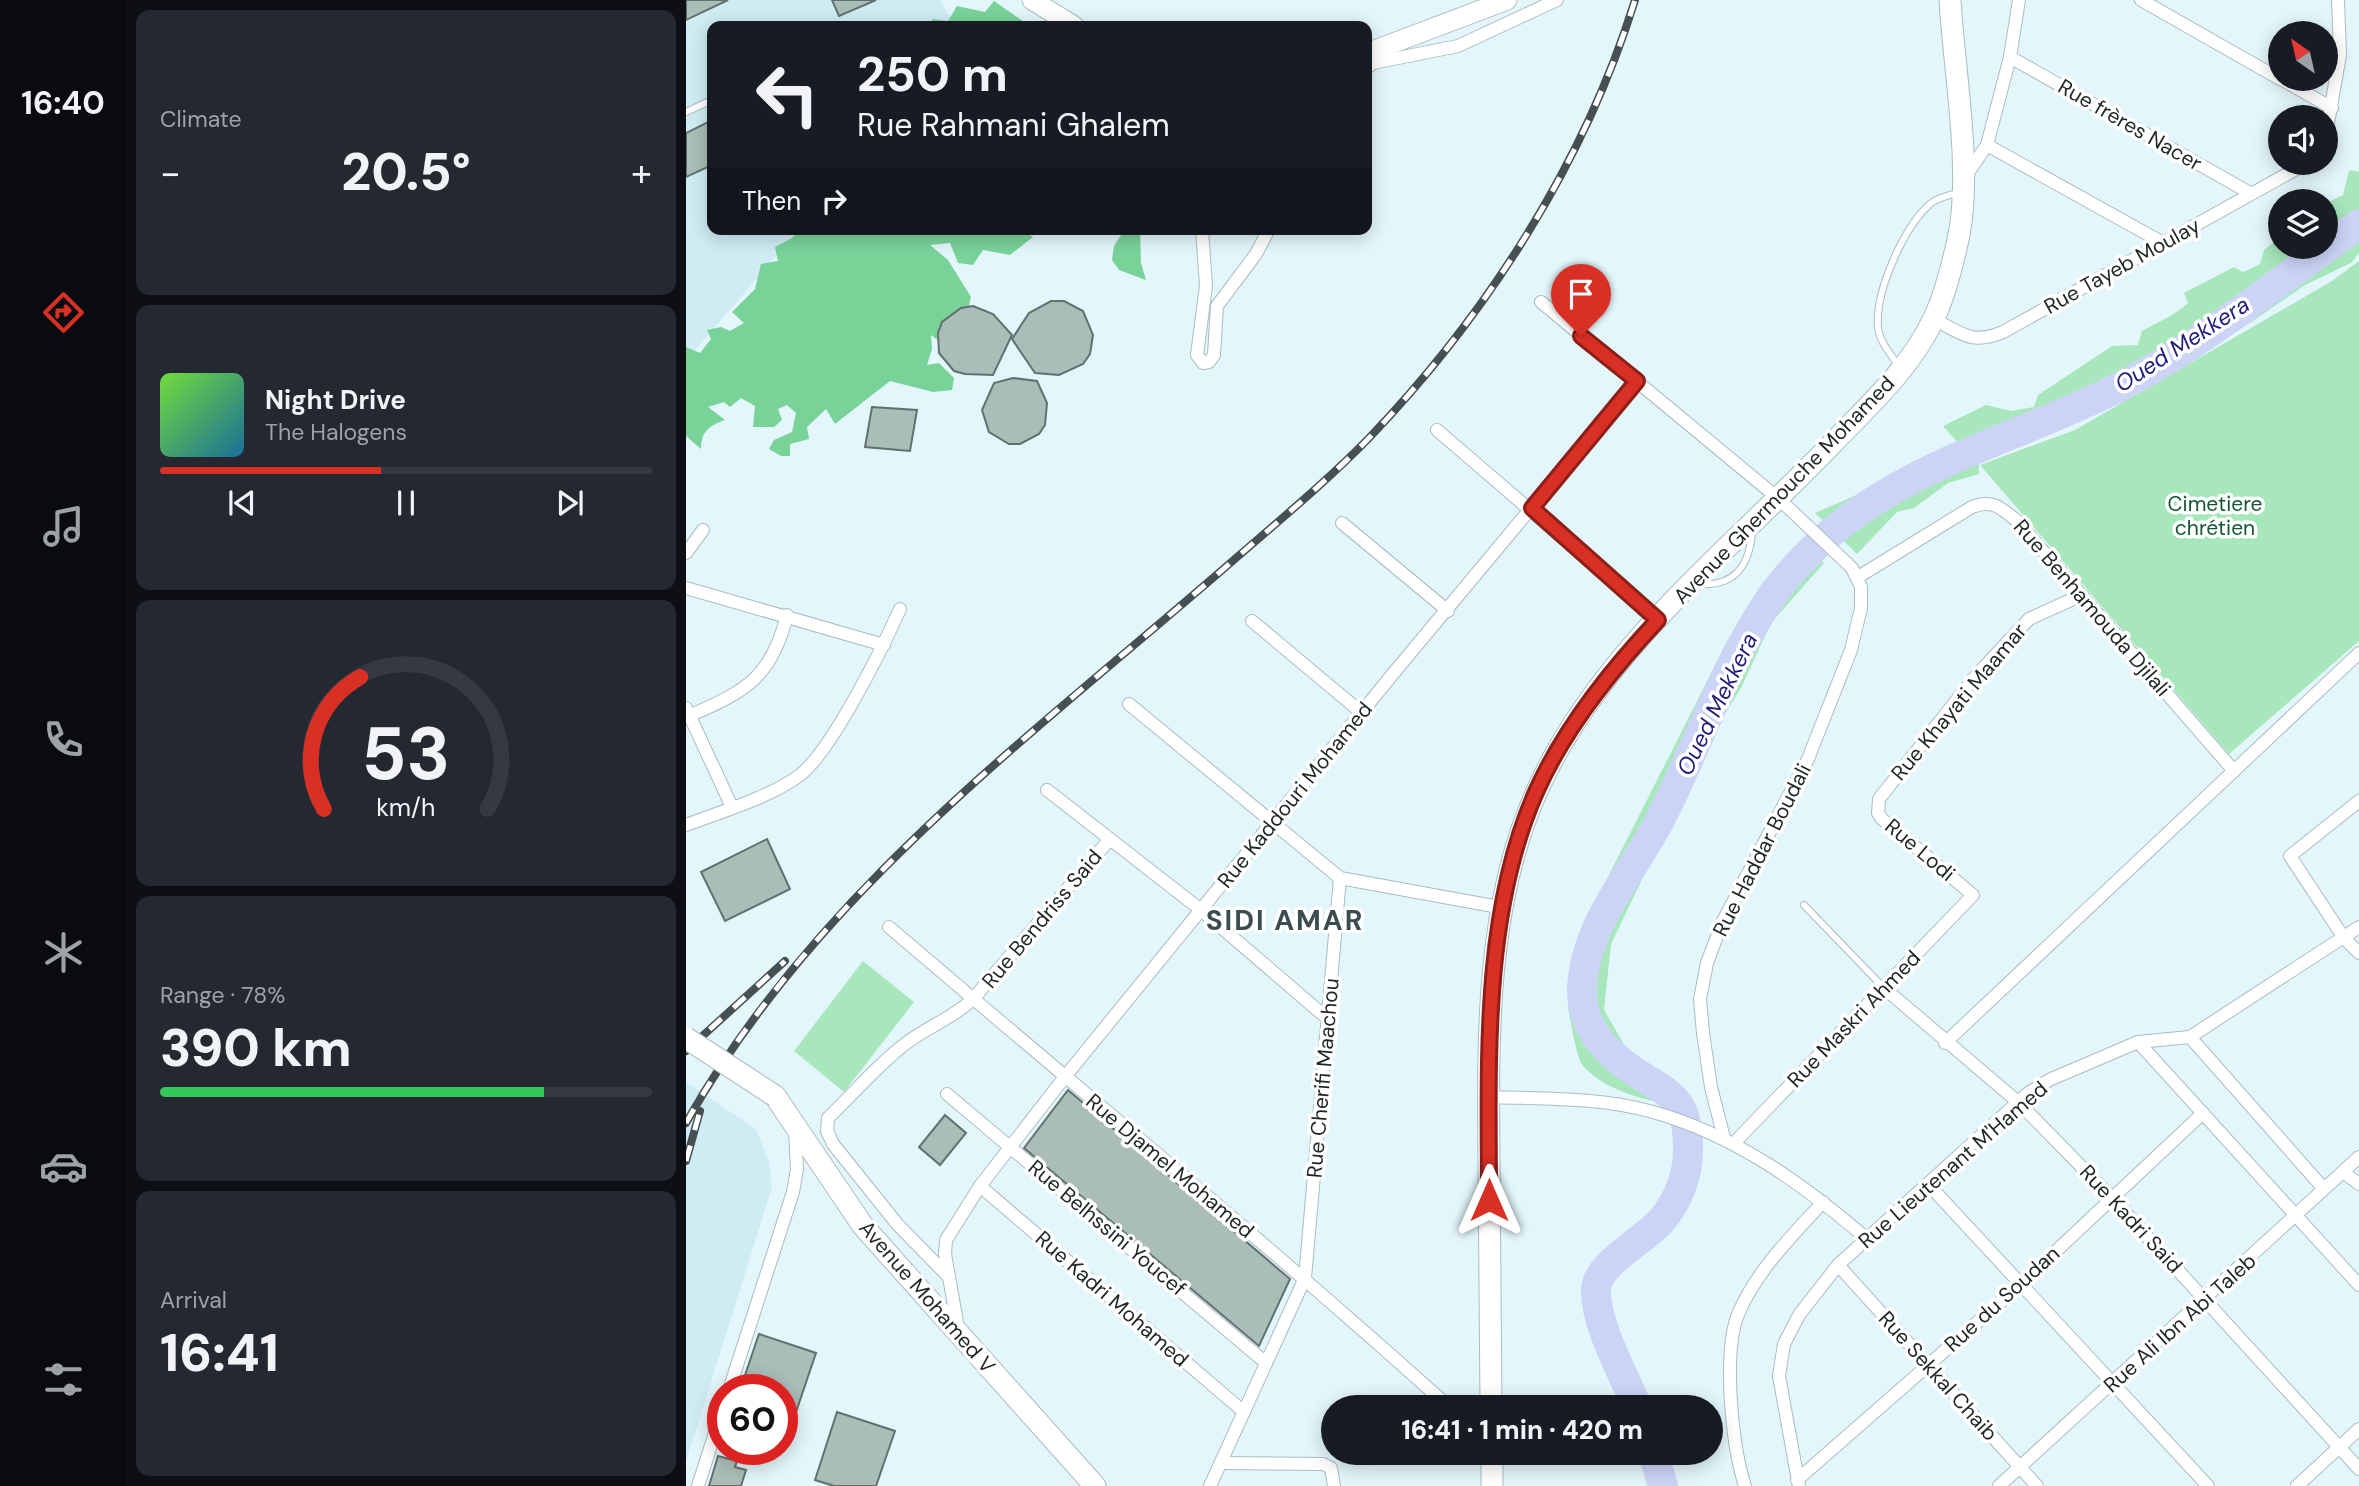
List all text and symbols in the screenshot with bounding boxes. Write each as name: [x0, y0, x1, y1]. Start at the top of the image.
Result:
north arrow: [2268, 21, 2338, 91]
map controls: [2268, 21, 2338, 259]
text: 250 m: [857, 42, 1008, 106]
icon: left: [742, 49, 833, 140]
street label: Rue frères Nacer: [2053, 72, 2207, 178]
text: 16:40: [21, 82, 105, 124]
text: Climate: [160, 104, 242, 134]
text: Rue Rahmani Ghalem: [857, 104, 1170, 146]
button: sound: [2268, 105, 2338, 175]
text: 20.5°: [341, 138, 471, 206]
text: −: [160, 148, 181, 198]
text: +: [631, 148, 652, 198]
icon: right: [815, 182, 853, 220]
text: Then: [742, 184, 801, 218]
button: layers: [2268, 189, 2338, 259]
street label: Rue Tayeb Moulay: [2039, 211, 2205, 321]
pin: [1551, 264, 1611, 336]
icon: arrive: [1562, 275, 1600, 313]
icon: directions: [39, 288, 88, 337]
water label: Oued Mekkera: [2109, 289, 2255, 399]
street label: Avenue Ghermouche Mohamed: [1667, 370, 1901, 610]
text: Night Drive: [265, 383, 406, 417]
text: The Halogens: [265, 417, 407, 447]
icon: previous: [223, 484, 261, 522]
icon: pause: [387, 484, 425, 522]
icon: next: [551, 484, 589, 522]
park label: Cimetiere chrétien: [2168, 490, 2263, 542]
icon: music: [39, 502, 88, 551]
street label: Rue Benhamouda Djilali: [2007, 514, 2177, 702]
street label: Rue Khayati Maamar: [1885, 617, 2033, 786]
water label: Oued Mekkera: [1670, 628, 1764, 780]
street label: Rue Kaddouri Mohamed: [1211, 696, 1379, 894]
text: 53: [361, 707, 451, 802]
icon: phone: [39, 715, 88, 764]
street label: Rue Haddar Boudali: [1706, 759, 1818, 941]
text: km/h: [376, 791, 436, 824]
street label: Rue Lodi: [1879, 812, 1961, 888]
street label: Rue Bendriss Said: [976, 844, 1108, 994]
district label: SIDI AMAR: [1206, 902, 1364, 939]
icon: climate: [39, 928, 88, 977]
street label: Rue Maskri Ahmed: [1781, 944, 1927, 1094]
street label: Rue Cherifi Maachou: [1300, 977, 1346, 1179]
text: Range · 78%: [160, 980, 285, 1010]
text: 390 km: [160, 1014, 352, 1082]
street label: Rue Lieutenant M'Hamed: [1853, 1075, 2053, 1255]
street label: Rue Djamel Mohamed: [1080, 1087, 1260, 1245]
icon: car: [39, 1142, 88, 1191]
street label: Rue Belhssini Youcef: [1022, 1154, 1192, 1302]
street label: Rue Kadri Said: [2073, 1159, 2189, 1279]
position arrow: [1452, 1163, 1526, 1237]
street label: Avenue Mohamed V: [853, 1215, 1001, 1379]
street label: Rue Kadri Mohamed: [1030, 1225, 1194, 1373]
street label: Rue du Soudan: [1938, 1240, 2066, 1358]
street label: Rue Ali Ibn Abi Taleb: [2098, 1247, 2262, 1399]
text: Arrival: [160, 1285, 227, 1315]
street label: Rue Sekkal Chaib: [1872, 1305, 2004, 1447]
text: 16:41: [160, 1319, 279, 1387]
icon: filters: [39, 1355, 88, 1404]
speed limit sign: 60: [707, 1374, 798, 1465]
text: 16:41 · 1 min · 420 m: [1401, 1413, 1643, 1447]

